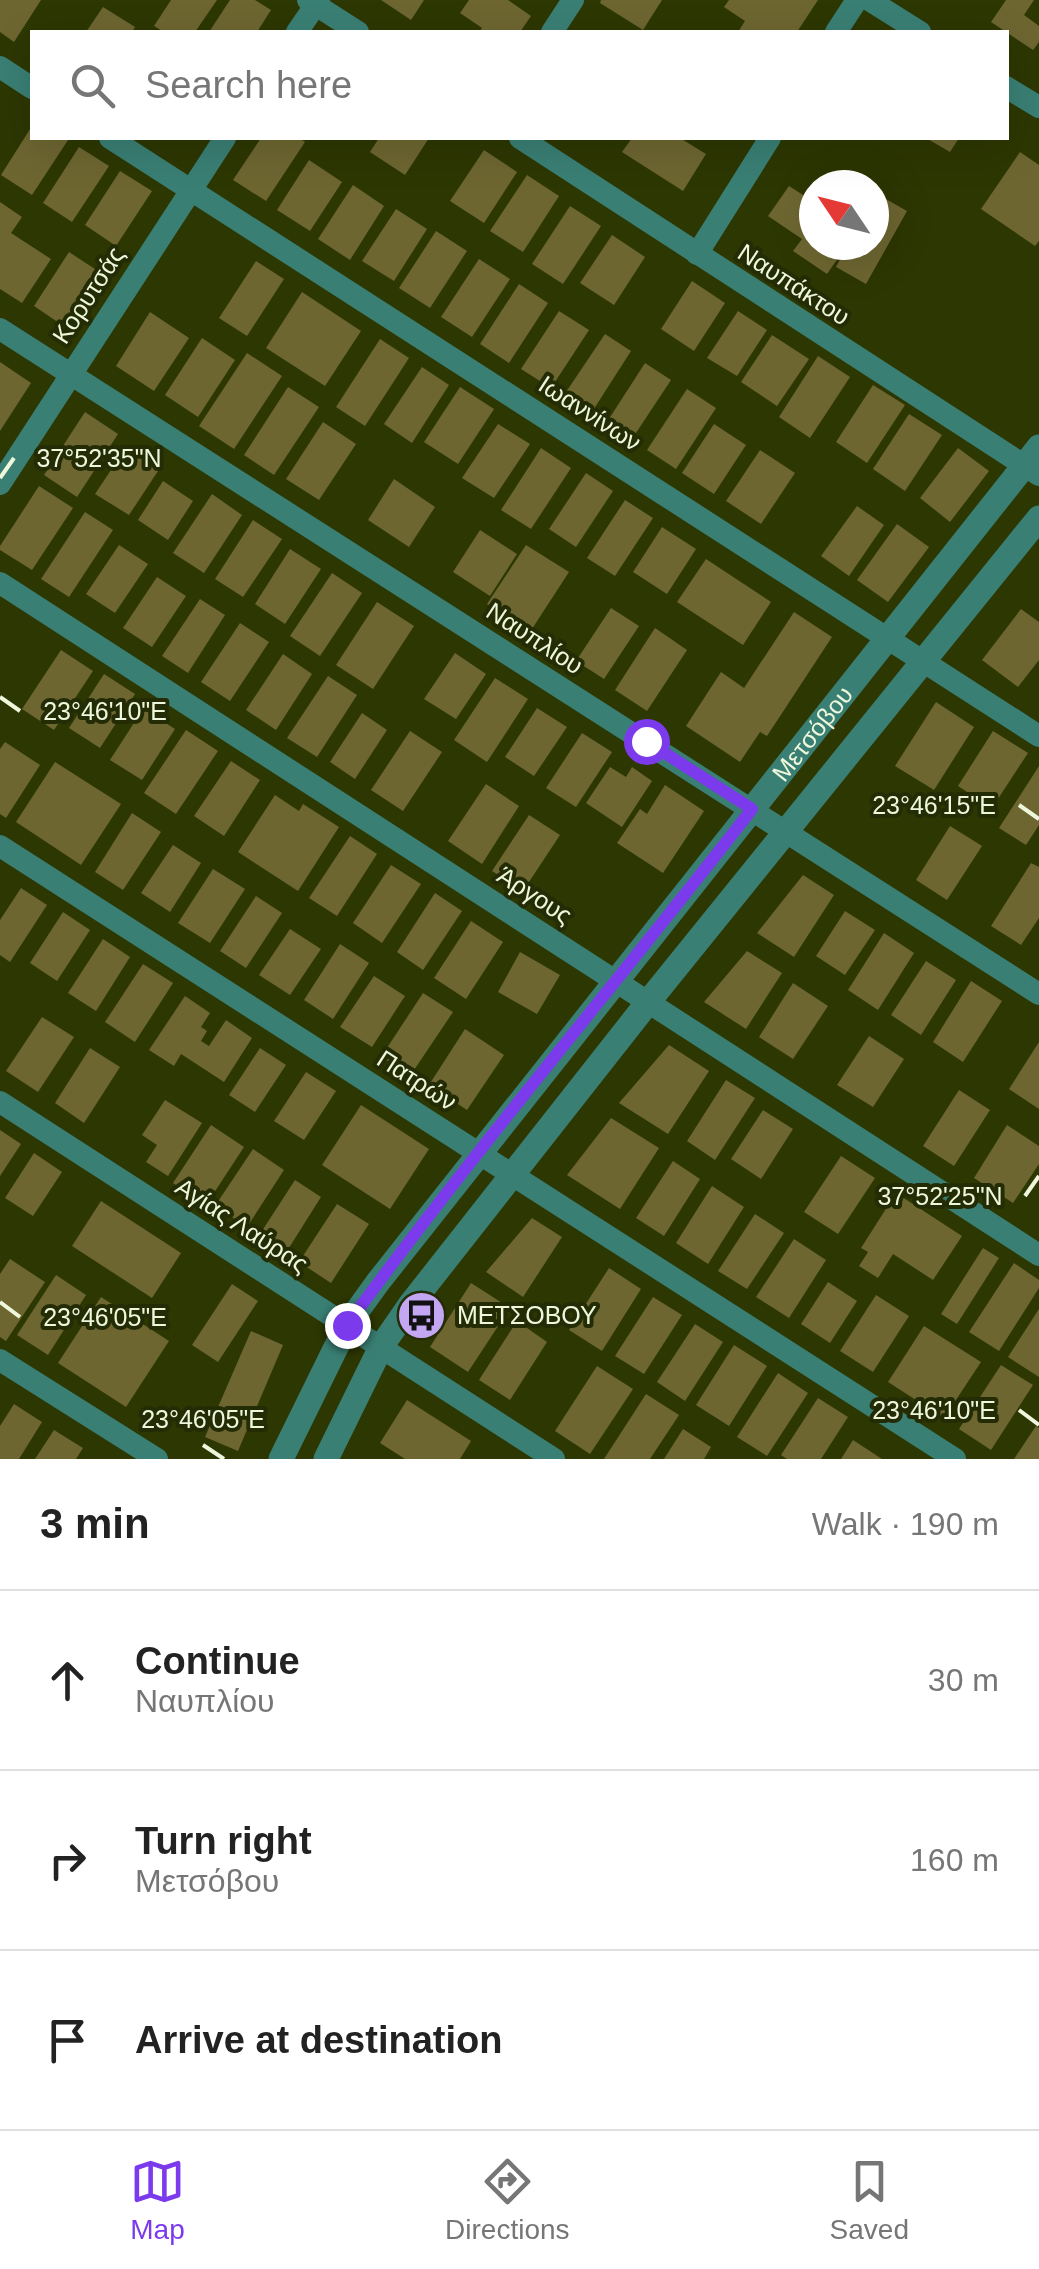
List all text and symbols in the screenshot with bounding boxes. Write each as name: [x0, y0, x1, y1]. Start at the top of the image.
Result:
search box: [30, 30, 1009, 140]
icon: search: [65, 58, 120, 113]
text: Search here: [145, 64, 352, 106]
north arrow: [799, 170, 889, 260]
street label: Ναυπάκτου: [733, 238, 855, 330]
street label: Κορυτσάς: [46, 241, 130, 349]
street label: Ιωαννίνων: [534, 370, 646, 456]
text: 37°52'35"N: [36, 444, 162, 472]
street label: Ναυπλίου: [482, 597, 588, 679]
street label: Μετσόβου: [766, 681, 858, 786]
text: 23°46'10"E: [43, 697, 167, 725]
route start: [624, 719, 670, 765]
text: 23°46'15"E: [872, 791, 996, 819]
street label: Άργους: [493, 861, 577, 929]
street label: Πατρών: [372, 1044, 462, 1116]
street label: Αγίας Λαύρας: [171, 1172, 313, 1278]
text: 37°52'25"N: [877, 1182, 1003, 1210]
bus stop icon: ΜΕΤΣΟΒΟΥ: [396, 1289, 448, 1341]
place label: ΜΕΤΣΟΒΟΥ: [457, 1301, 597, 1329]
text: 23°46'05"E: [43, 1303, 167, 1331]
route end: [325, 1303, 371, 1349]
text: 23°46'10"E: [872, 1396, 996, 1424]
text: 23°46'05"E: [141, 1405, 265, 1433]
text: 3 min: [40, 1500, 150, 1547]
text: Walk · 190 m: [812, 1506, 999, 1542]
text: Continue: [135, 1640, 300, 1682]
icon: ahead: [40, 1653, 95, 1708]
text: 30 m: [928, 1662, 999, 1698]
text: Ναυπλίου: [135, 1683, 275, 1719]
text: Turn right: [135, 1820, 312, 1862]
icon: right: [40, 1833, 95, 1888]
text: 160 m: [910, 1842, 999, 1878]
text: Μετσόβου: [135, 1863, 279, 1899]
icon: arrive: [40, 2013, 95, 2068]
text: Arrive at destination: [135, 2019, 502, 2061]
tab: Map: [130, 2154, 185, 2246]
tab: Directions: [445, 2154, 570, 2246]
tab: Saved: [830, 2154, 909, 2246]

